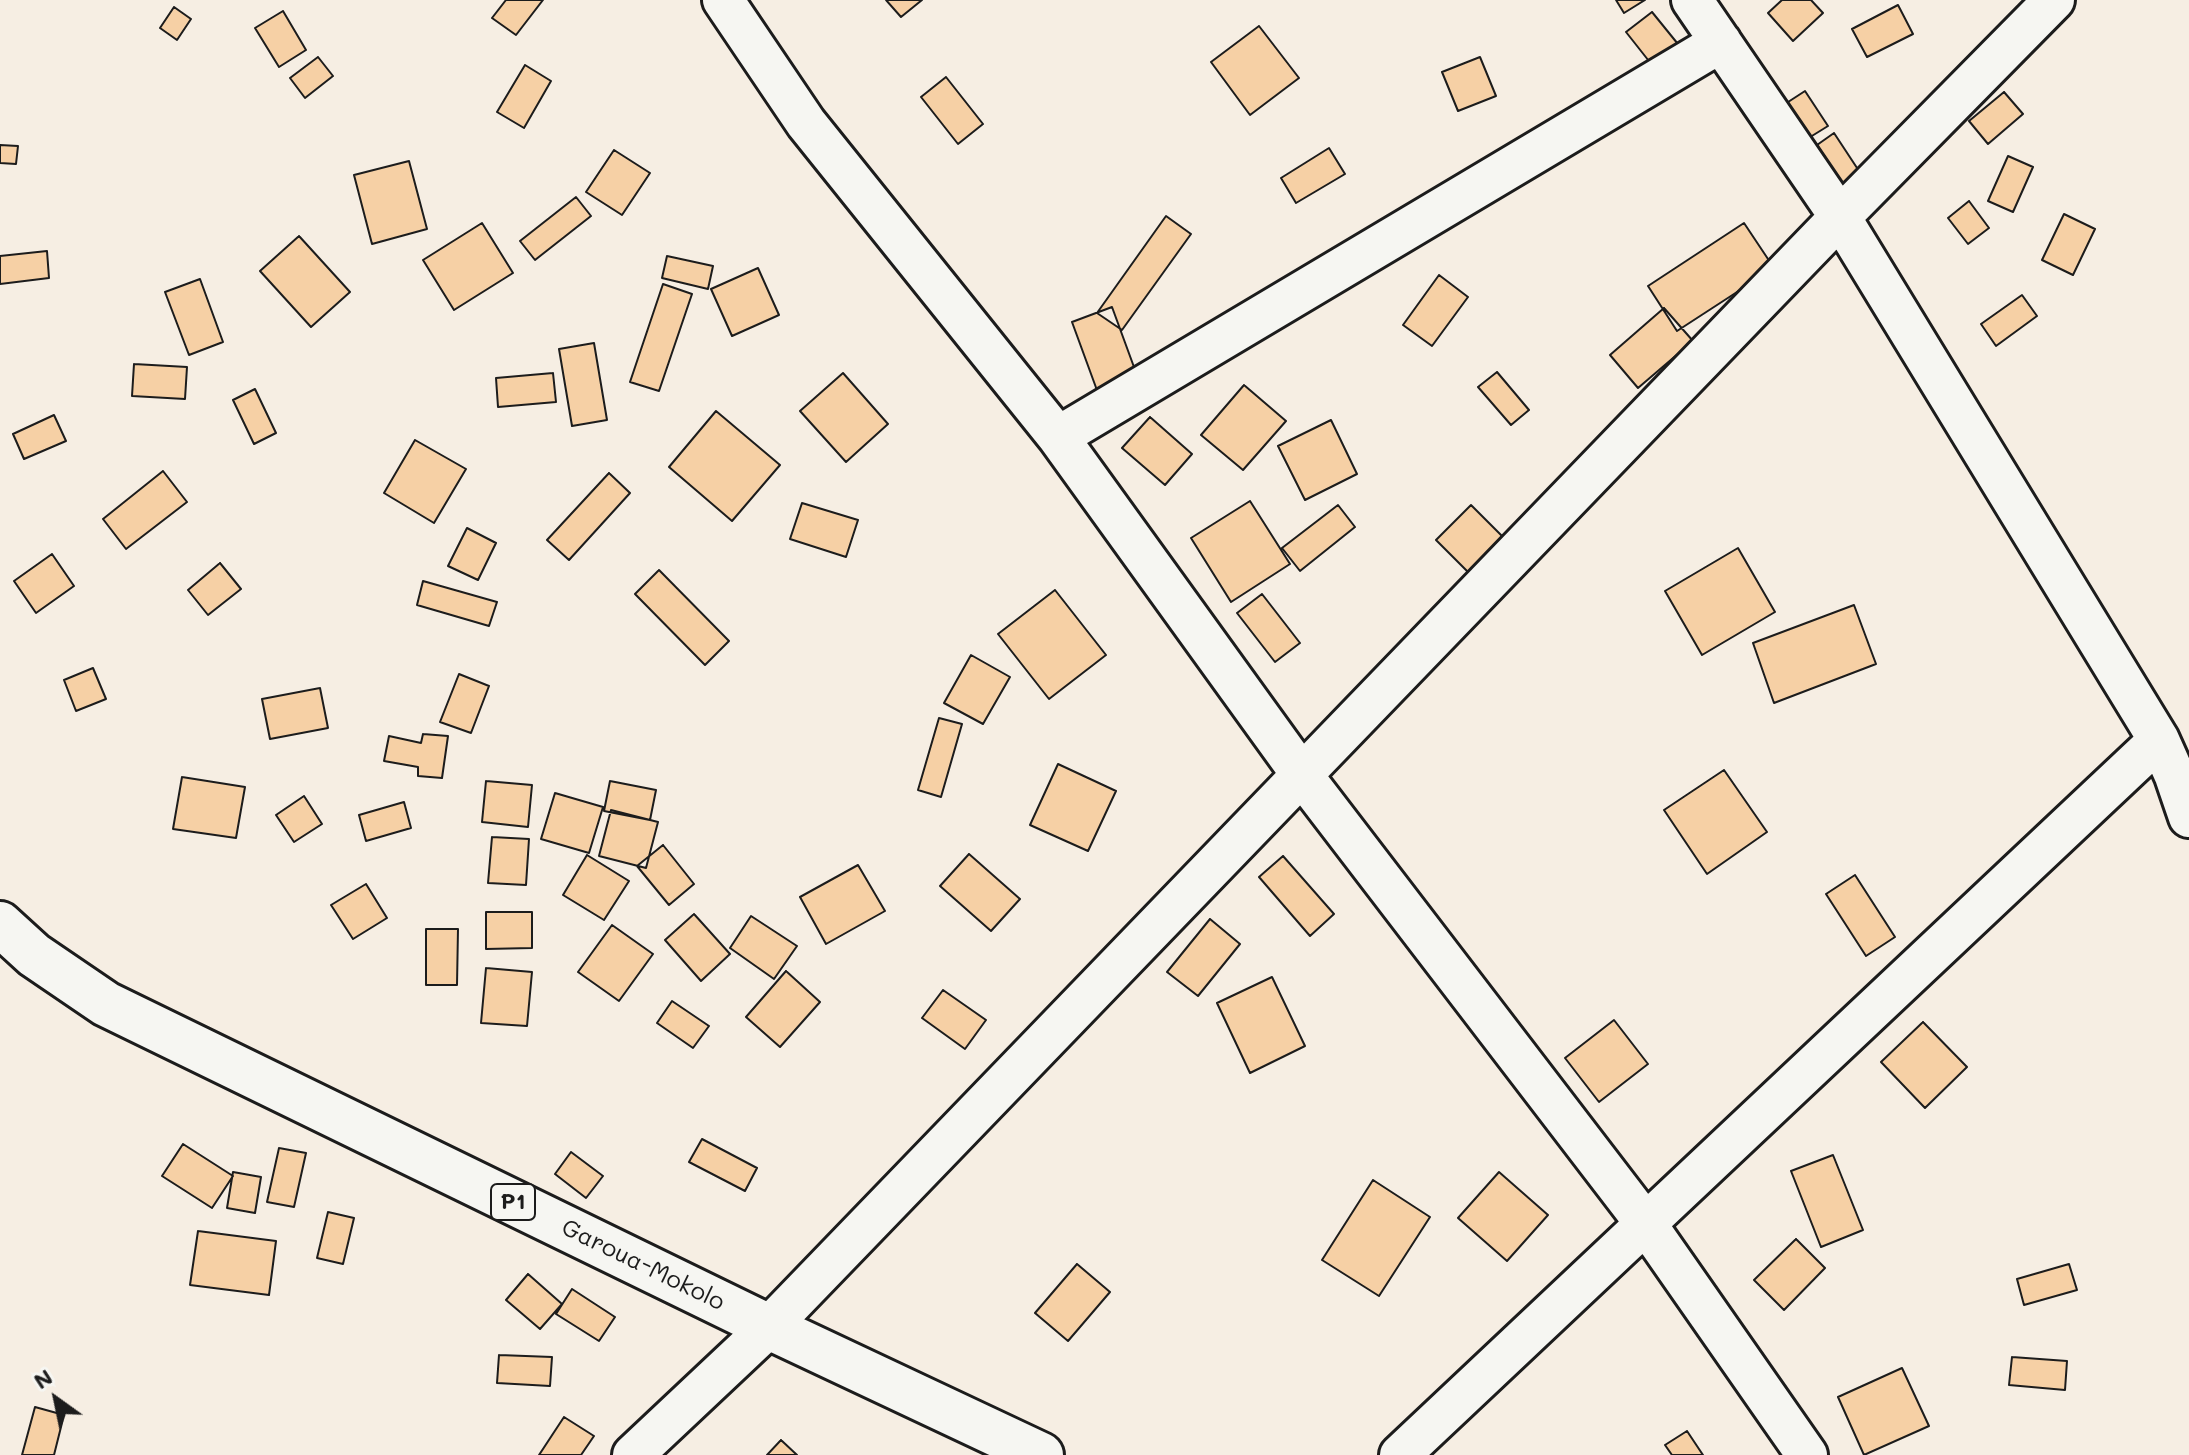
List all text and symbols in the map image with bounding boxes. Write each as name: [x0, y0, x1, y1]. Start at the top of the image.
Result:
road number: P1: [491, 1184, 535, 1220]
street label: Garoua-Mokolo: [557, 1213, 729, 1317]
north arrow: [16, 1359, 96, 1439]
text: N: [28, 1362, 58, 1395]

